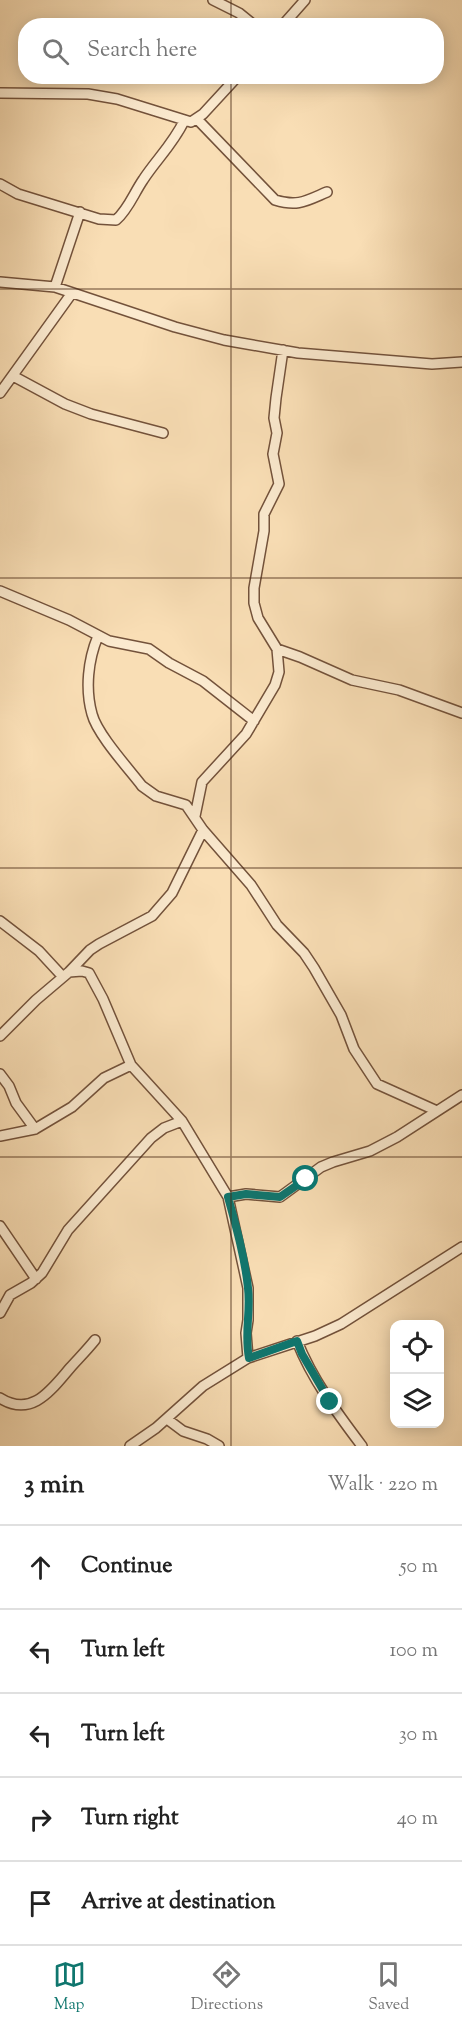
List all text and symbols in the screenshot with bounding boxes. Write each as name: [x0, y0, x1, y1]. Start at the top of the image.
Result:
search box: [18, 18, 444, 84]
icon: search: [39, 35, 72, 68]
text: Search here: [87, 35, 197, 67]
route start: [292, 1165, 318, 1191]
map controls: [390, 1320, 444, 1428]
button: locate: [390, 1320, 444, 1374]
button: layers: [390, 1374, 444, 1428]
route end: [316, 1388, 342, 1414]
text: 3 min: [24, 1467, 84, 1504]
text: Walk · 220 m: [327, 1471, 438, 1500]
icon: ahead: [24, 1551, 57, 1584]
text: Continue: [81, 1551, 172, 1583]
text: 50 m: [400, 1553, 438, 1582]
icon: left: [24, 1635, 57, 1668]
text: Turn left: [81, 1635, 164, 1667]
text: 100 m: [389, 1637, 438, 1666]
icon: left: [24, 1719, 57, 1752]
text: Turn left: [81, 1719, 164, 1751]
text: 30 m: [399, 1721, 438, 1750]
icon: right: [24, 1803, 57, 1836]
text: Turn right: [81, 1803, 178, 1835]
text: 40 m: [397, 1805, 438, 1834]
icon: arrive: [24, 1887, 57, 1920]
text: Arrive at destination: [81, 1887, 276, 1919]
tab: Map: [53, 1958, 86, 2017]
tab: Directions: [191, 1958, 263, 2017]
tab: Saved: [368, 1958, 409, 2017]

